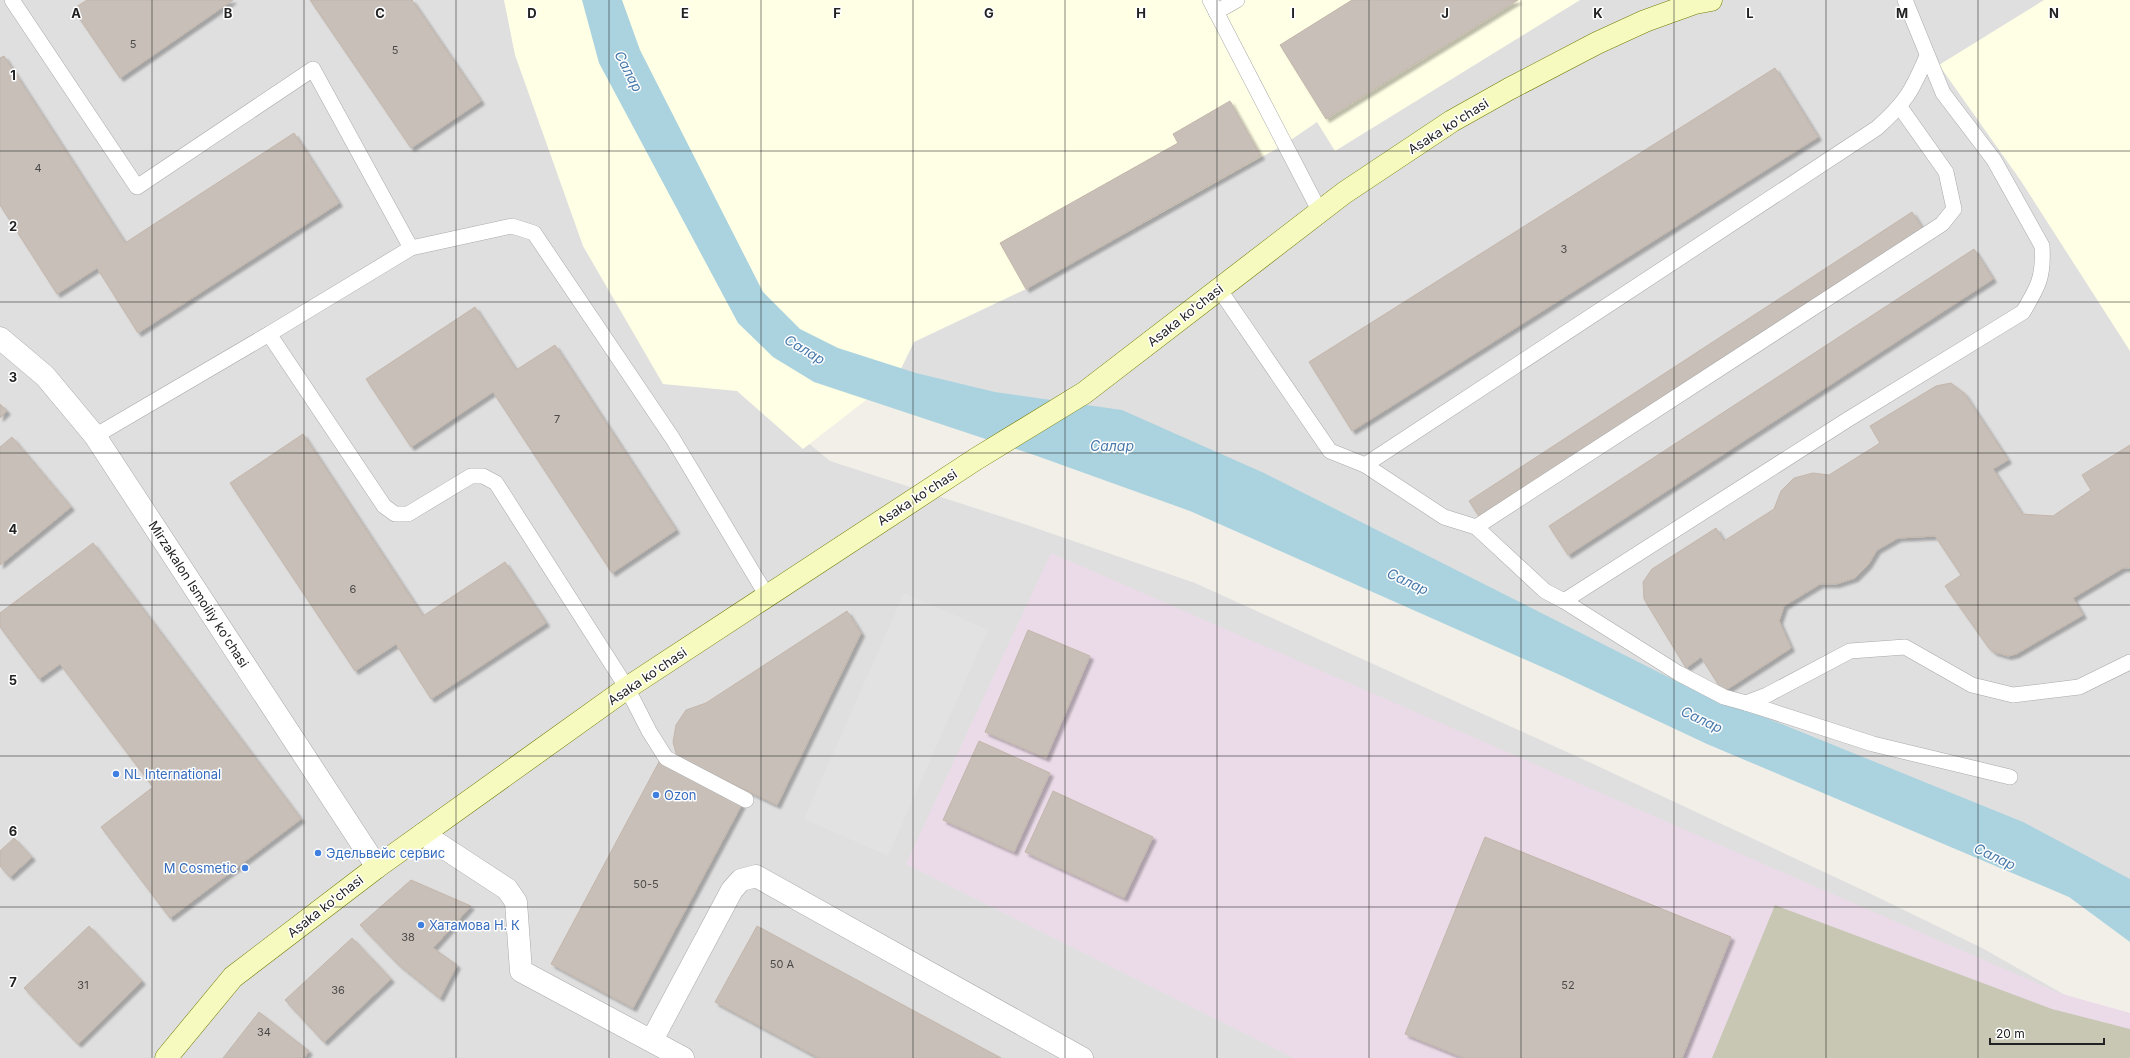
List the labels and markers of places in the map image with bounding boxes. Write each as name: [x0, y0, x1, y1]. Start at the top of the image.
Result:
place label: NL International: [124, 766, 221, 782]
marker: NL International: [111, 769, 121, 779]
place label: Ozon: [664, 787, 696, 803]
marker: Ozon: [651, 790, 661, 800]
place label: Эдельвейс сервис: [326, 845, 445, 861]
marker: Эдельвейс сервис: [313, 848, 323, 858]
place label: M Cosmetic: [164, 860, 237, 876]
marker: M Cosmetic: [240, 863, 250, 873]
place label: Хатамова Н. К: [429, 917, 520, 933]
marker: Хатамова Н. К: [416, 920, 426, 930]

